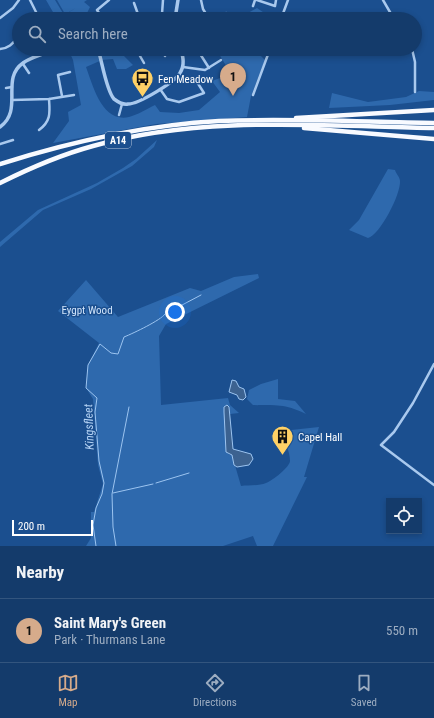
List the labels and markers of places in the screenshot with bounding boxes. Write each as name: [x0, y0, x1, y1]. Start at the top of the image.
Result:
pin: 1: [220, 63, 246, 96]
bus stop icon: Fen Meadow: [130, 66, 156, 99]
place label: Fen Meadow: [158, 73, 213, 86]
building icon: Capel Hall: [270, 424, 296, 457]
place label: Capel Hall: [298, 431, 342, 444]

